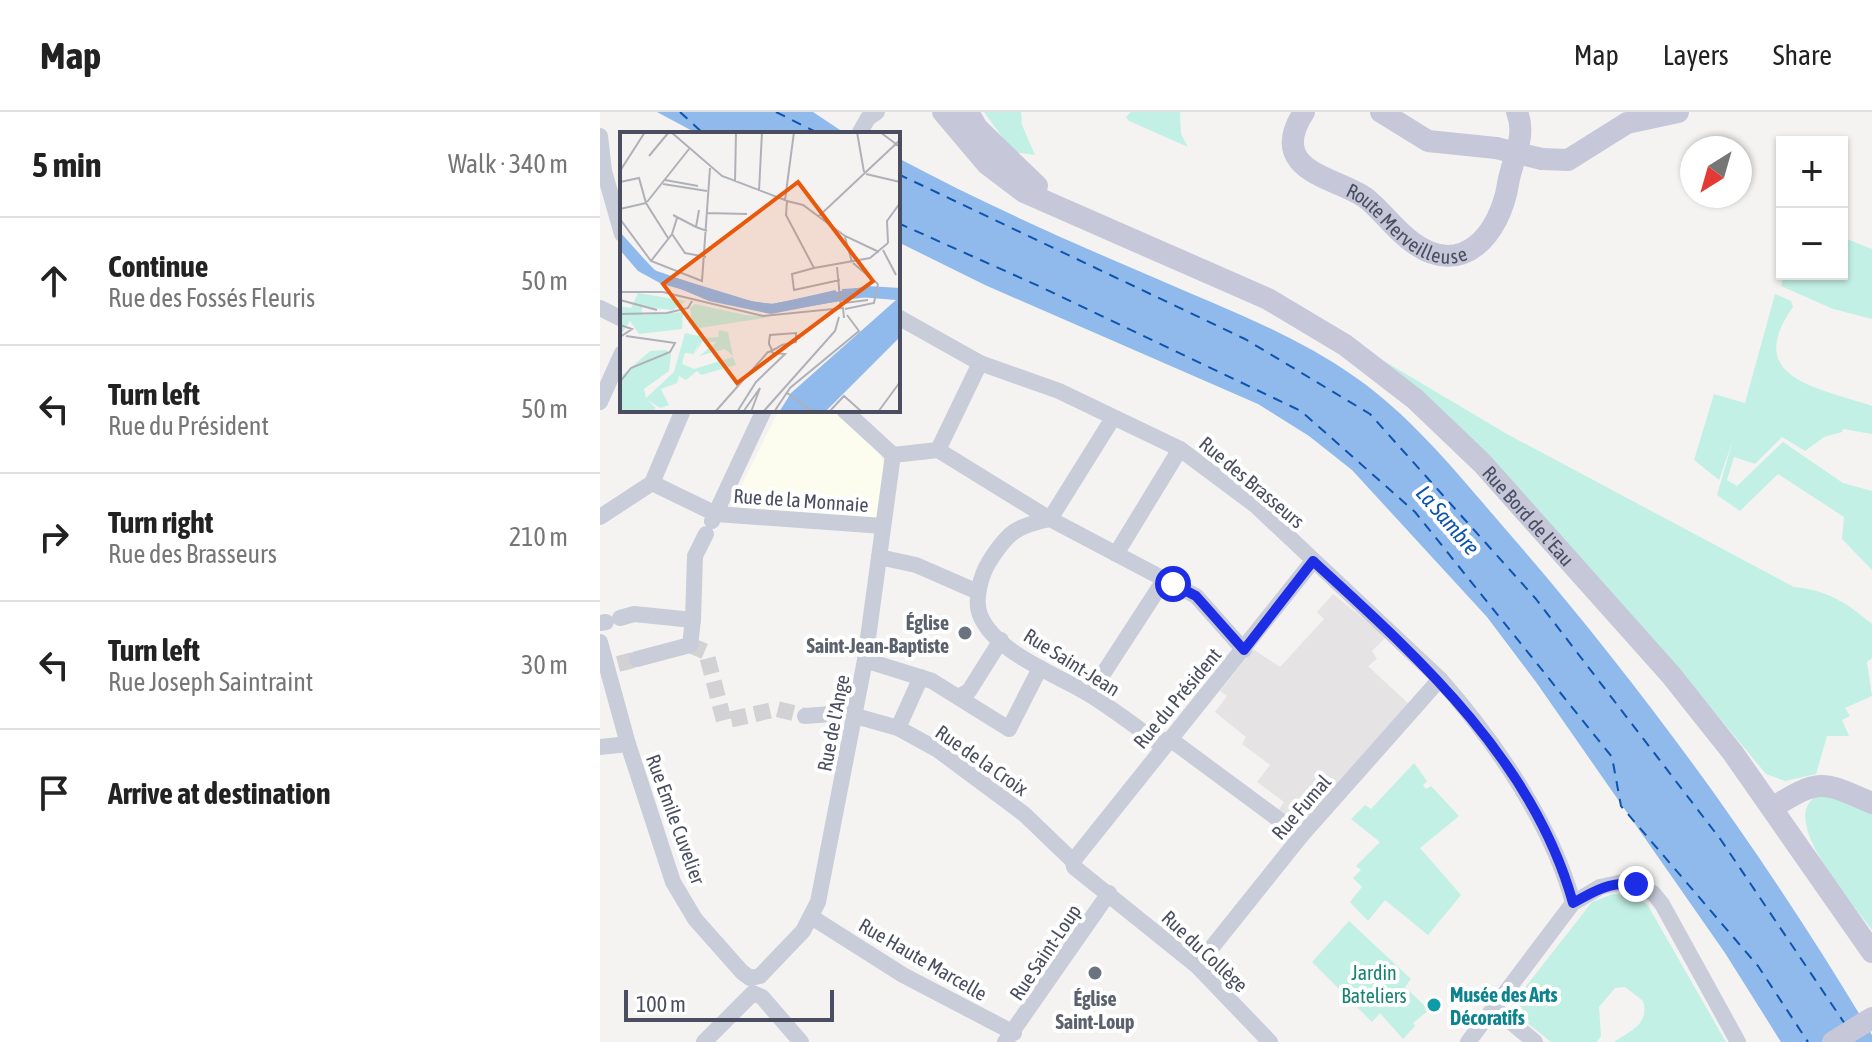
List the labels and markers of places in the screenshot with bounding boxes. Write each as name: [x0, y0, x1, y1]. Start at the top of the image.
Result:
place label: Église Saint-Jean-Baptiste: [806, 611, 949, 657]
marker: Église Saint-Jean-Baptiste: [956, 624, 974, 642]
marker: Église Saint-Loup: [1086, 964, 1104, 982]
place label: Musée des Arts Décoratifs: [1450, 983, 1558, 1029]
place label: Église Saint-Loup: [1055, 987, 1135, 1033]
marker: Musée des Arts Décoratifs: [1425, 996, 1443, 1014]

